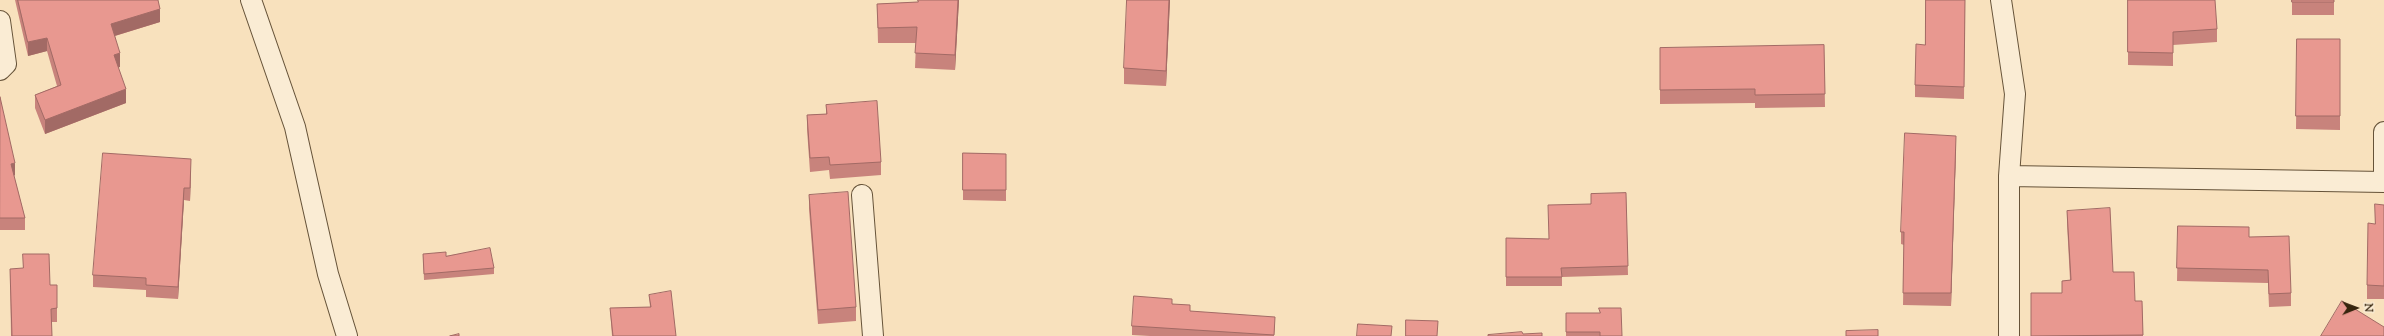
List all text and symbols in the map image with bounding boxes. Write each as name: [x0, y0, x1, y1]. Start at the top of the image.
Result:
north arrow: [2336, 288, 2376, 328]
text: N: [2360, 303, 2376, 312]

